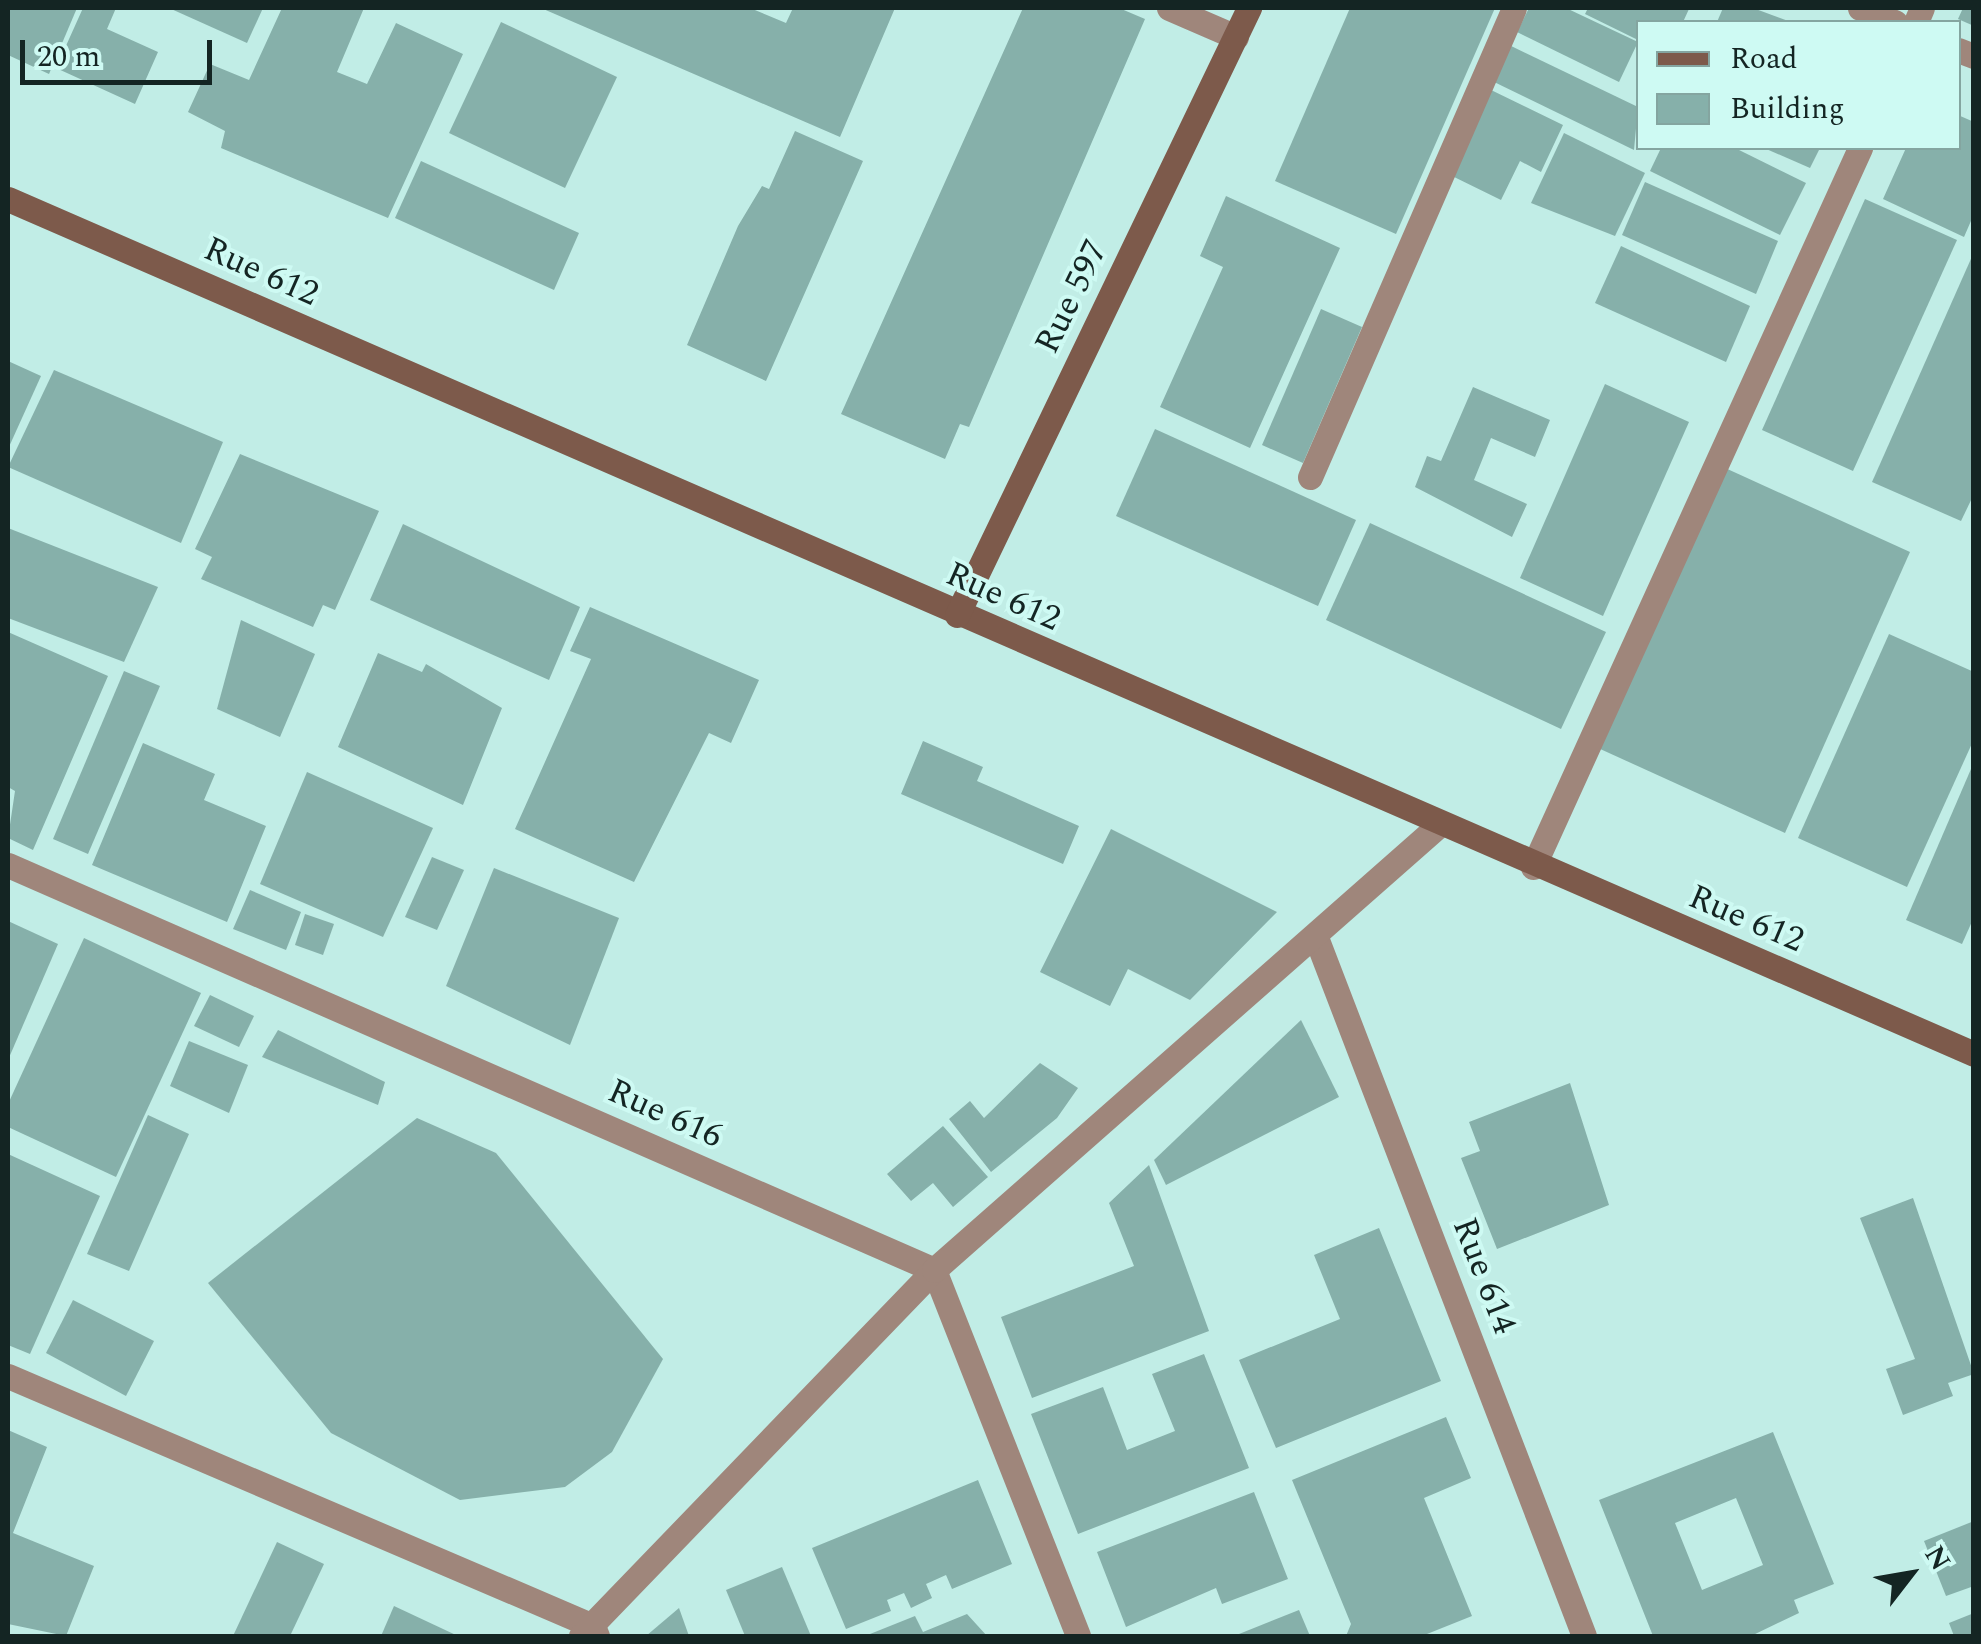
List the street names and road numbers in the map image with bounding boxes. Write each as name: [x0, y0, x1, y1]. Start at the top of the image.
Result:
street label: Rue 612: [197, 228, 325, 316]
street label: Rue 597: [1027, 233, 1117, 361]
street label: Rue 612: [939, 553, 1067, 641]
street label: Rue 612: [1682, 876, 1810, 962]
street label: Rue 616: [601, 1070, 729, 1158]
street label: Rue 614: [1443, 1212, 1525, 1340]

